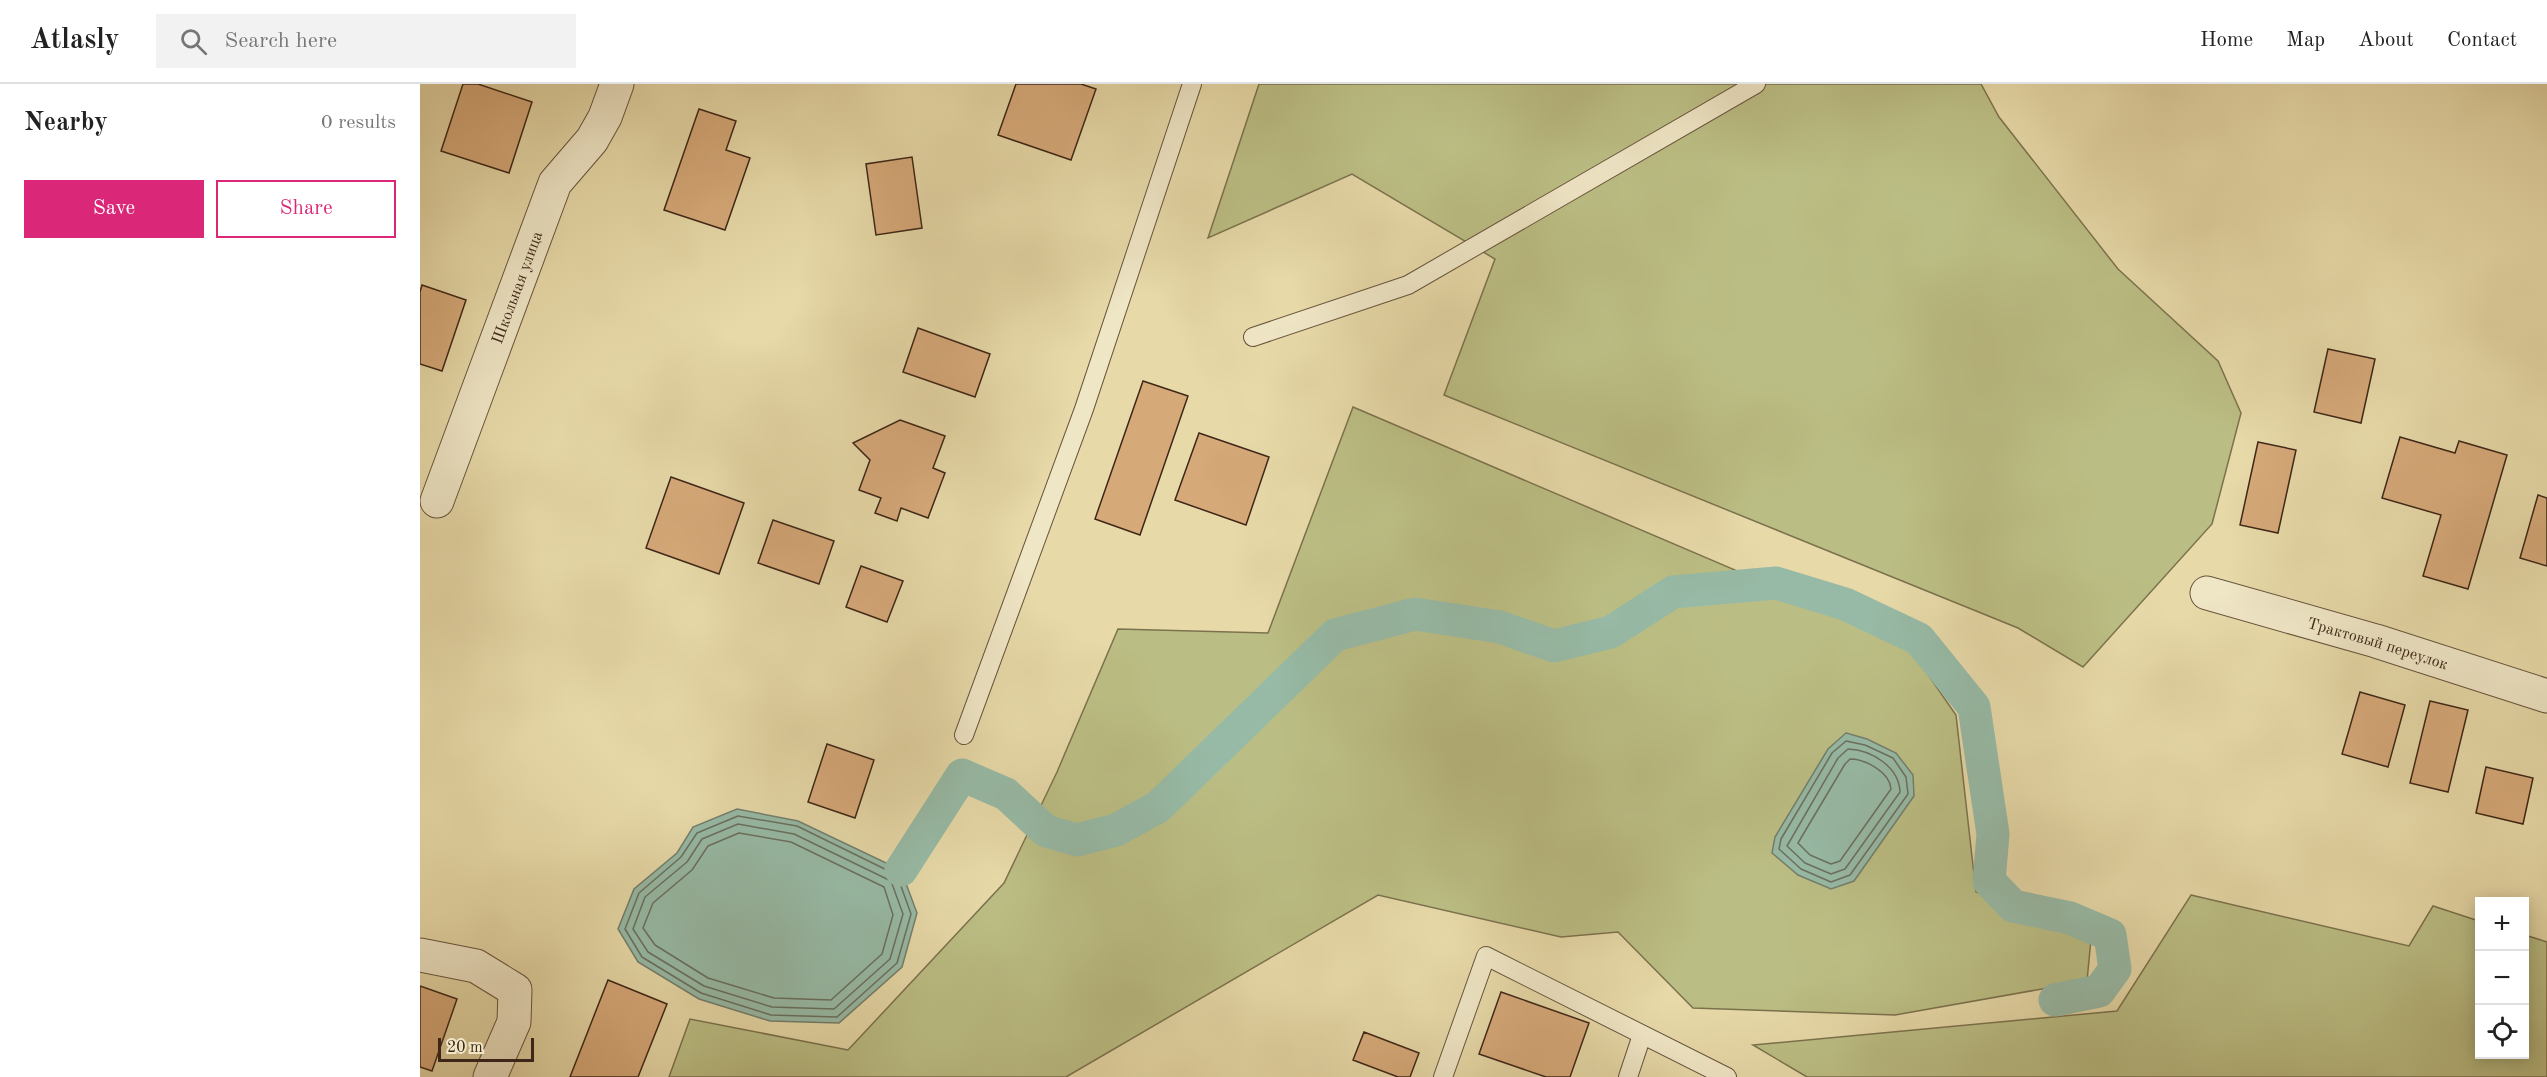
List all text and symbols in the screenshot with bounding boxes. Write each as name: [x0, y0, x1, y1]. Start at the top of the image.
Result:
search box: [156, 14, 576, 68]
icon: search: [177, 25, 210, 58]
text: Atlasly: [30, 27, 120, 55]
text: Search here: [225, 30, 337, 52]
text: Home: [2200, 30, 2253, 51]
text: Map: [2286, 30, 2325, 51]
text: About: [2358, 30, 2414, 51]
text: Contact: [2447, 30, 2517, 51]
text: Nearby: [24, 110, 108, 136]
text: 0 results: [321, 113, 396, 133]
button: Save: [24, 180, 204, 238]
button: Share: [216, 180, 396, 238]
street label: Школьная улица: [490, 229, 546, 346]
street label: Трактовый переулок: [2305, 616, 2450, 674]
map controls: [2475, 897, 2529, 1059]
button: +: [2475, 897, 2529, 951]
button: −: [2475, 951, 2529, 1005]
button: locate: [2475, 1005, 2529, 1059]
scale bar: [438, 1035, 534, 1062]
text: 20 m: [447, 1040, 483, 1056]

